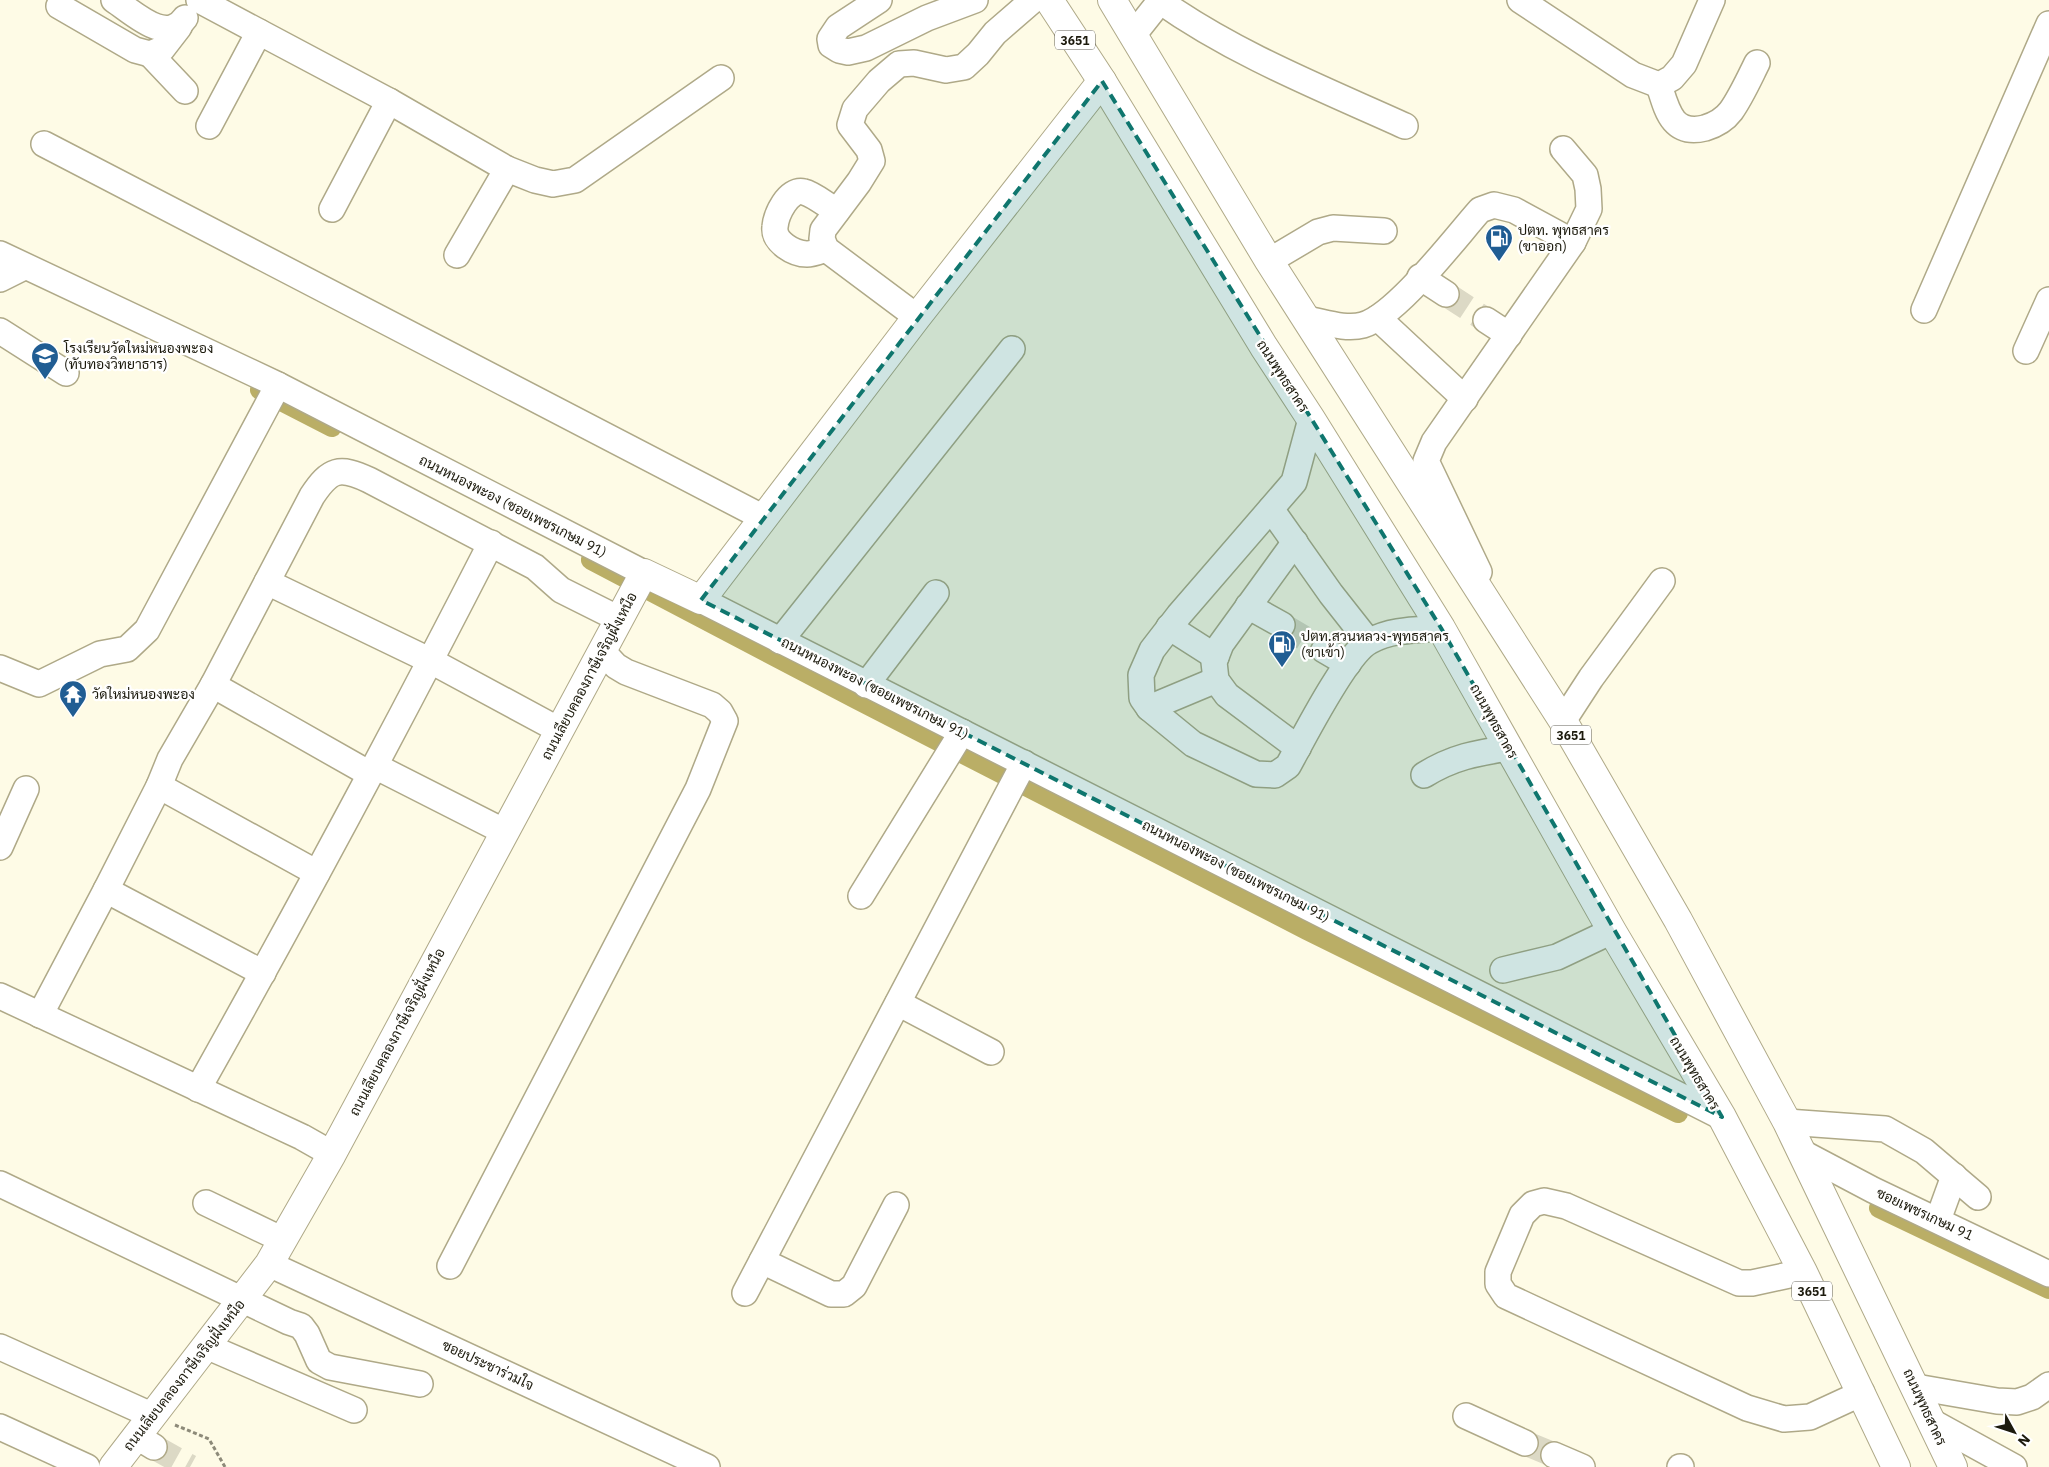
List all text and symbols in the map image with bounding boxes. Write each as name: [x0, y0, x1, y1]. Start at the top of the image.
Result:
road number: 3651: [1055, 30, 1095, 50]
place label: ปตท. พุทธสาคร (ขาออก): [1518, 221, 1609, 255]
fuel station icon: ปตท. พุทธสาคร (ขาออก): [1484, 223, 1514, 262]
street label: ถนนพุทธสาคร: [1252, 336, 1313, 416]
place label: โรงเรียนวัดใหม่หนองพะอง (ทับทองวิทยาธาร): [63, 339, 213, 373]
school or university icon: โรงเรียนวัดใหม่หนองพะอง (ทับทองวิทยาธาร): [30, 341, 60, 380]
street label: ถนนหนองพะอง (ซอยเพชรเกษม 91): [416, 451, 610, 561]
street label: ถนนเลียบคลองภาษีเจริญฝั่งเหนือ: [535, 588, 641, 763]
place label: ปตท.สวนหลวง-พุทธสาคร (ขาเข้า): [1301, 627, 1449, 661]
fuel station icon: ปตท.สวนหลวง-พุทธสาคร (ขาเข้า): [1267, 629, 1297, 668]
street label: ถนนหนองพะอง (ซอยเพชรเกษม 91): [778, 633, 972, 743]
temple icon: วัดใหม่หนองพะอง: [58, 679, 88, 718]
street label: ถนนพุทธสาคร: [1465, 680, 1522, 762]
place label: วัดใหม่หนองพะอง: [92, 685, 195, 703]
road number: 3651: [1551, 726, 1591, 744]
street label: ถนนหนองพะอง (ซอยเพชรเกษม 91): [1139, 816, 1333, 926]
street label: ถนนเลียบคลองภาษีเจริญฝั่งเหนือ: [343, 944, 449, 1119]
street label: ถนนพุทธสาคร: [1665, 1033, 1724, 1114]
street label: ซอยเพชรเกษม 91: [1874, 1184, 1976, 1244]
road number: 3651: [1792, 1282, 1832, 1300]
street label: ถนนเลียบคลองภาษีเจริญฝั่งเหนือ: [117, 1294, 249, 1454]
street label: ซอยประชาร่วมใจ: [439, 1336, 537, 1394]
street label: ถนนพุทธสาคร: [1898, 1366, 1951, 1449]
north arrow: [1989, 1407, 2039, 1457]
text: N: [2014, 1431, 2034, 1450]

